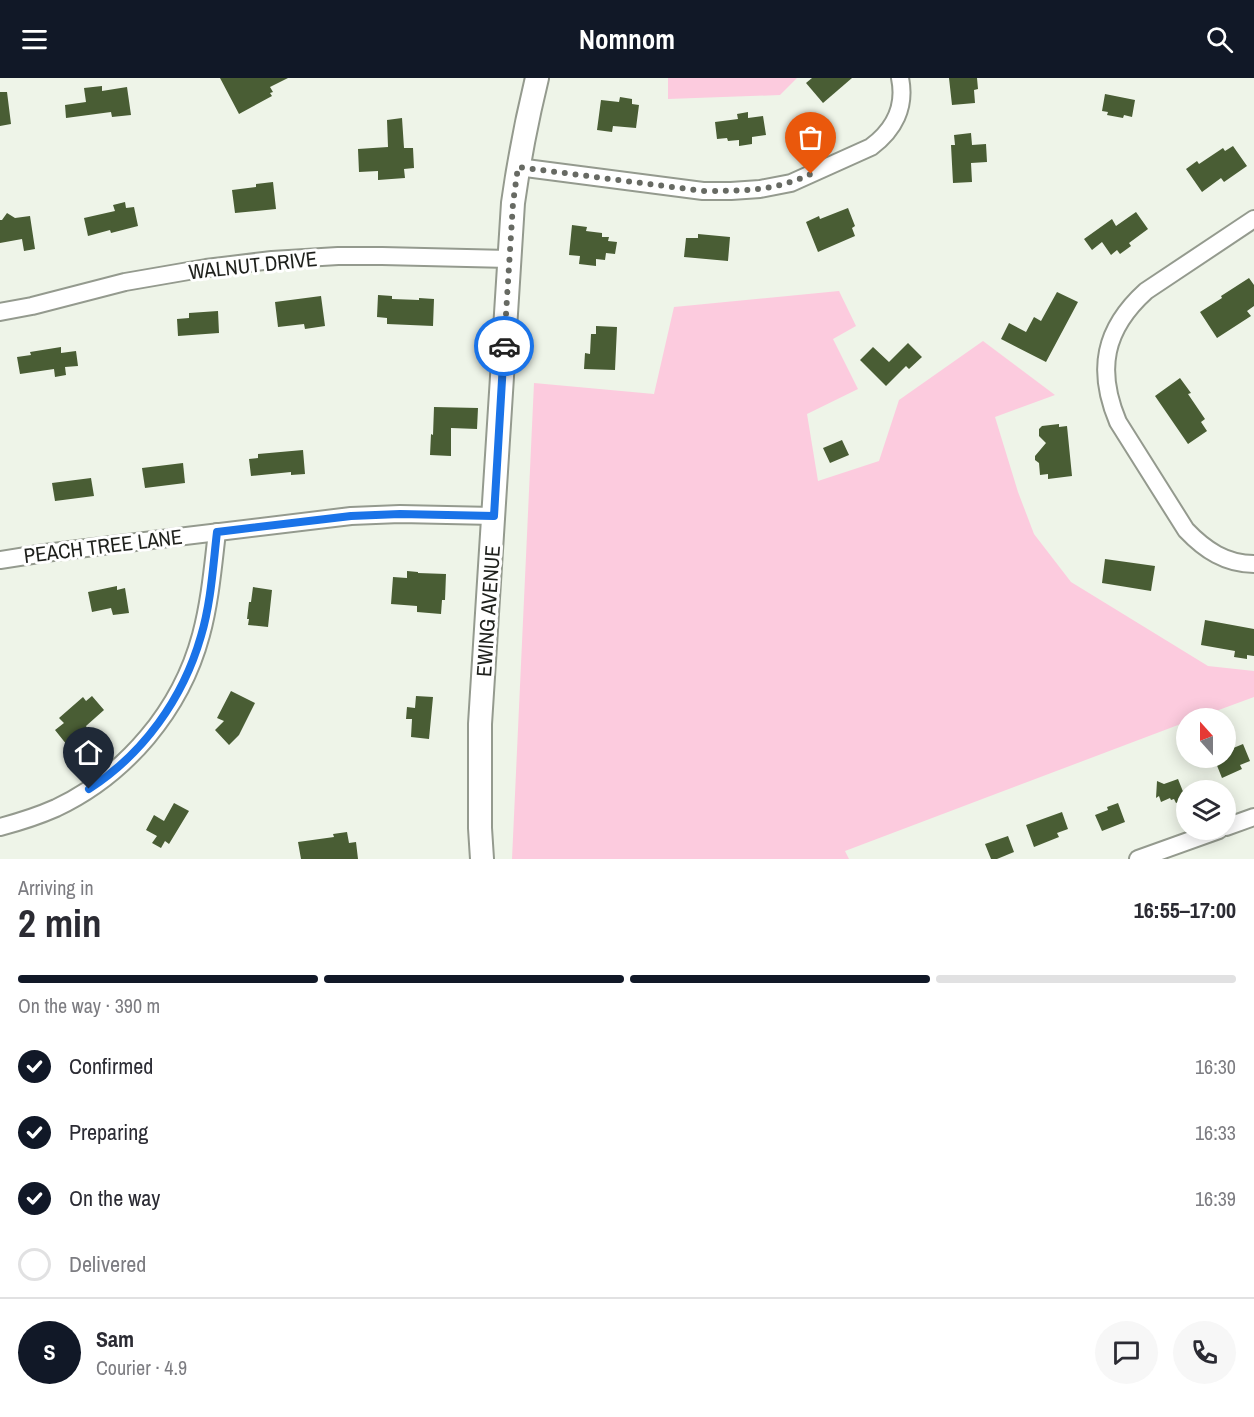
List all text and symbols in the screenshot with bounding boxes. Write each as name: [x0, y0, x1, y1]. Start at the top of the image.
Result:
text: Nomnom: [579, 21, 675, 57]
icon: menu: [18, 23, 51, 56]
icon: search: [1203, 23, 1236, 56]
pin: [785, 112, 836, 174]
icon: bag: [794, 121, 827, 154]
street label: WALNUT DRIVE: [187, 244, 319, 286]
courier: [474, 316, 534, 376]
icon: car: [488, 330, 521, 363]
street label: PEACH TREE LANE: [22, 522, 184, 570]
street label: EWING AVENUE: [469, 544, 507, 678]
north arrow: [1176, 708, 1236, 768]
map controls: [1176, 708, 1236, 840]
pin: [63, 727, 114, 789]
icon: home: [72, 736, 105, 769]
button: layers: [1176, 780, 1236, 840]
text: Arriving in: [18, 874, 94, 901]
text: 16:55–17:00: [1134, 895, 1236, 925]
text: 2 min: [18, 897, 102, 949]
text: On the way · 390 m: [18, 992, 160, 1019]
icon: check: [18, 1050, 51, 1083]
text: Confirmed: [69, 1051, 153, 1081]
text: 16:30: [1195, 1053, 1236, 1080]
icon: check: [18, 1116, 51, 1149]
text: Preparing: [69, 1117, 148, 1147]
text: 16:33: [1195, 1119, 1236, 1146]
icon: check: [18, 1182, 51, 1215]
text: On the way: [69, 1183, 160, 1213]
text: 16:39: [1195, 1185, 1236, 1212]
text: Delivered: [69, 1249, 146, 1279]
button: chat: [1095, 1321, 1158, 1384]
button: phone: [1173, 1321, 1236, 1384]
text: Sam: [96, 1324, 134, 1354]
text: S: [43, 1337, 56, 1367]
text: Courier · 4.9: [96, 1354, 187, 1381]

